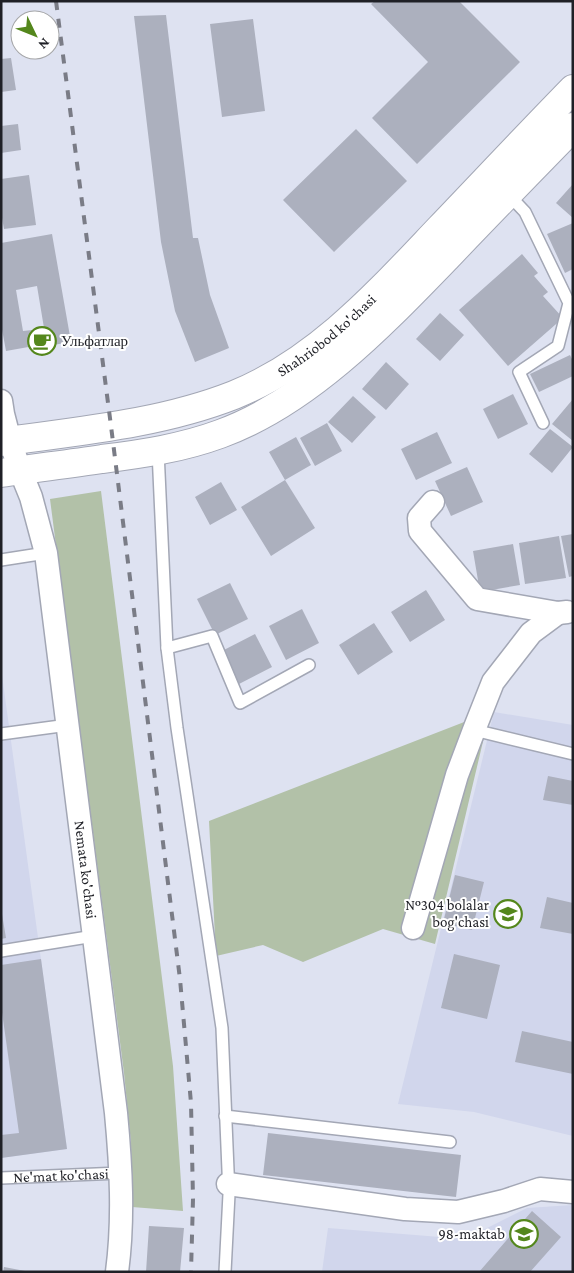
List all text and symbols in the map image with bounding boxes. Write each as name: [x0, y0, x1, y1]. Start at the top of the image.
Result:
north arrow: [10, 10, 60, 60]
text: N: [35, 35, 54, 53]
street label: Shahriobod ko'chasi: [274, 291, 379, 380]
cafe icon: Ульфатлар: [27, 326, 57, 356]
place label: Ульфатлар: [61, 333, 128, 349]
street label: Nemata ko'chasi: [72, 820, 100, 920]
place label: №304 bolalar bog'chasi: [405, 897, 490, 931]
school or university icon: №304 bolalar bog'chasi: [493, 899, 523, 929]
street label: Ne'mat ko'chasi: [13, 1165, 109, 1185]
school or university icon: 98-maktab: [509, 1219, 539, 1249]
place label: 98-maktab: [438, 1226, 505, 1242]

